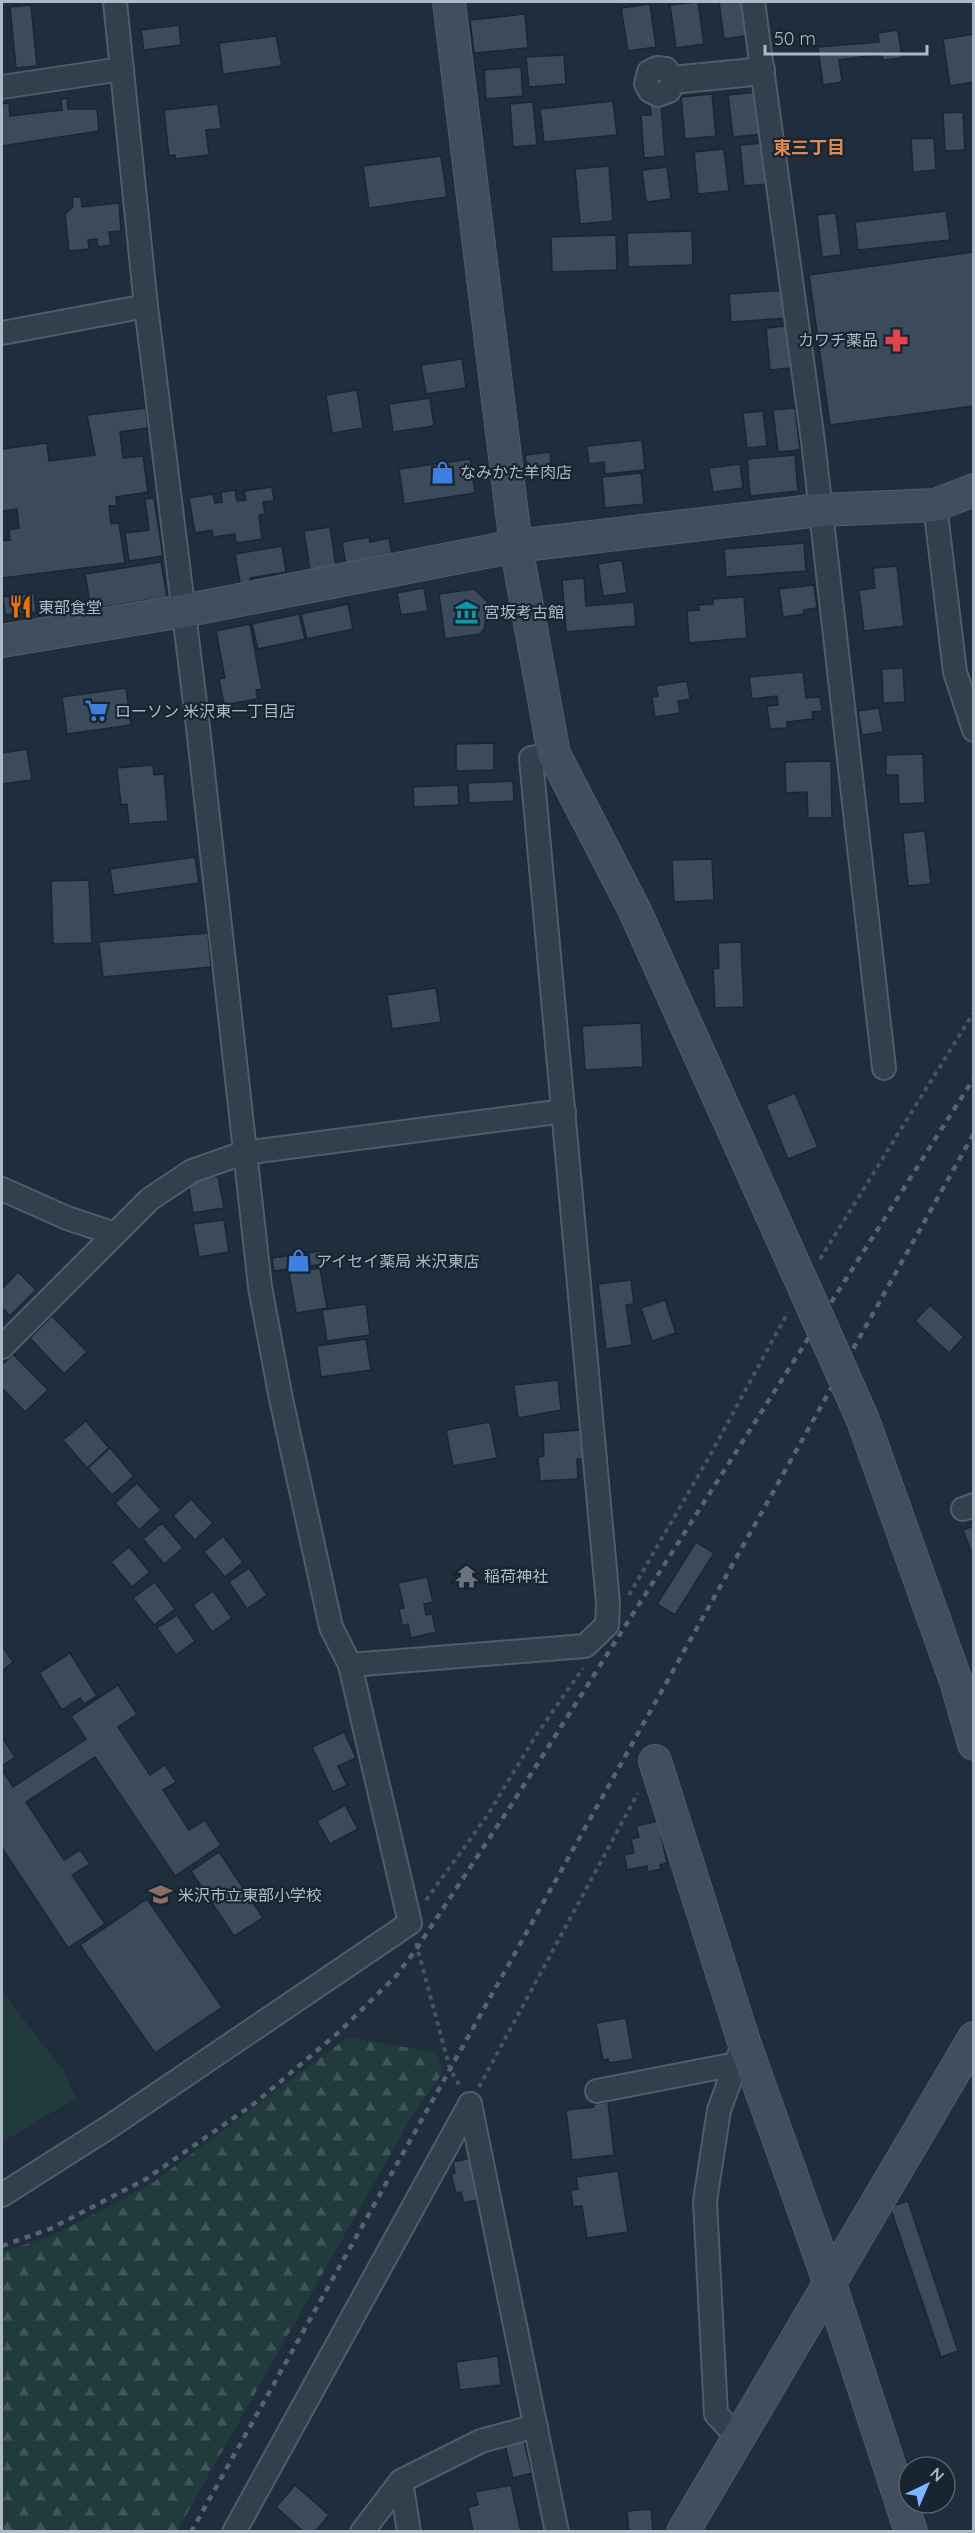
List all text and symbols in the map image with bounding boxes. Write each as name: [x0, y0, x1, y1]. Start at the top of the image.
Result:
scale bar: [765, 18, 927, 56]
text: 50 m: [774, 27, 816, 50]
district label: 東三丁目: [773, 136, 845, 159]
pharmacy icon: カワチ薬品: [883, 327, 909, 353]
place label: カワチ薬品: [798, 330, 878, 350]
shop icon: なみかた羊肉店: [429, 459, 455, 485]
place label: なみかた羊肉店: [460, 462, 572, 482]
restaurant icon: 東部食堂: [7, 594, 33, 620]
place label: 東部食堂: [38, 597, 102, 617]
museum icon: 宮坂考古館: [453, 599, 479, 625]
place label: 宮坂考古館: [484, 602, 564, 622]
supermarket icon: ローソン 米沢東一丁目店: [84, 698, 110, 724]
place label: ローソン 米沢東一丁目店: [115, 701, 295, 721]
shop icon: アイセイ薬局 米沢東店: [285, 1248, 311, 1274]
place label: アイセイ薬局 米沢東店: [316, 1251, 480, 1271]
temple icon: 稲荷神社: [453, 1563, 479, 1589]
place label: 稲荷神社: [484, 1566, 548, 1586]
school or university icon: 米沢市立東部小学校: [147, 1882, 173, 1908]
place label: 米沢市立東部小学校: [178, 1885, 322, 1905]
north arrow: [897, 2455, 957, 2515]
text: N: [926, 2463, 949, 2485]

